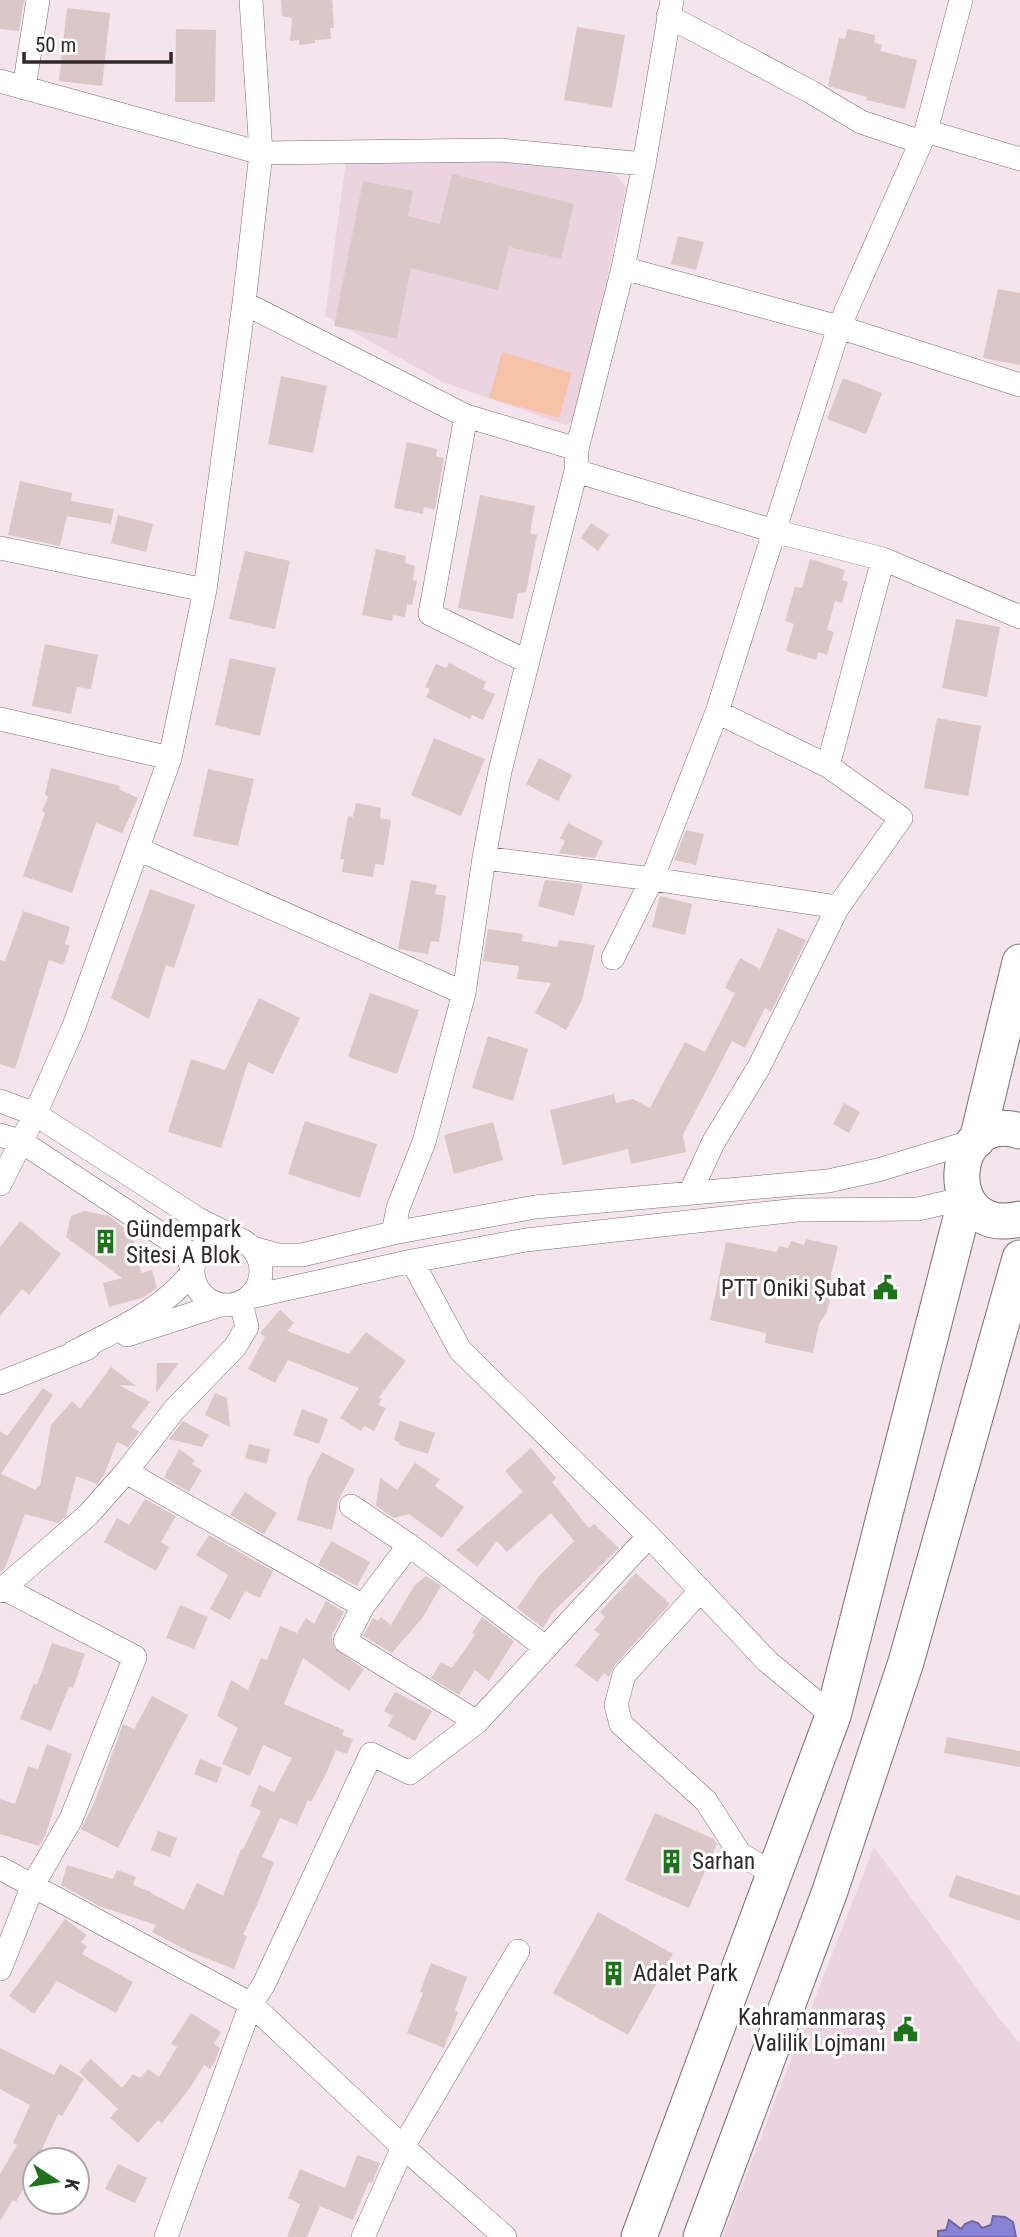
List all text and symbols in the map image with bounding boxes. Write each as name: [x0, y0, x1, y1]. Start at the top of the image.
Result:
scale bar: [24, 21, 172, 65]
text: 50 m: [35, 33, 76, 57]
place label: Gündempark Sitesi A Blok: [126, 1216, 242, 1269]
building icon: Gündempark Sitesi A Blok: [92, 1228, 120, 1256]
public building icon: PTT Oniki Şubat: [872, 1274, 900, 1302]
place label: PTT Oniki Şubat: [721, 1275, 866, 1302]
building icon: Sarhan: [658, 1847, 686, 1875]
place label: Sarhan: [692, 1848, 755, 1875]
building icon: Adalet Park: [599, 1959, 627, 1987]
place label: Adalet Park: [633, 1960, 738, 1987]
place label: Kahramanmaraş Valilik Lojmanı: [738, 2004, 886, 2057]
public building icon: Kahramanmaraş Valilik Lojmanı: [892, 2016, 920, 2044]
north arrow: [21, 2146, 91, 2216]
text: K: [60, 2177, 84, 2192]

